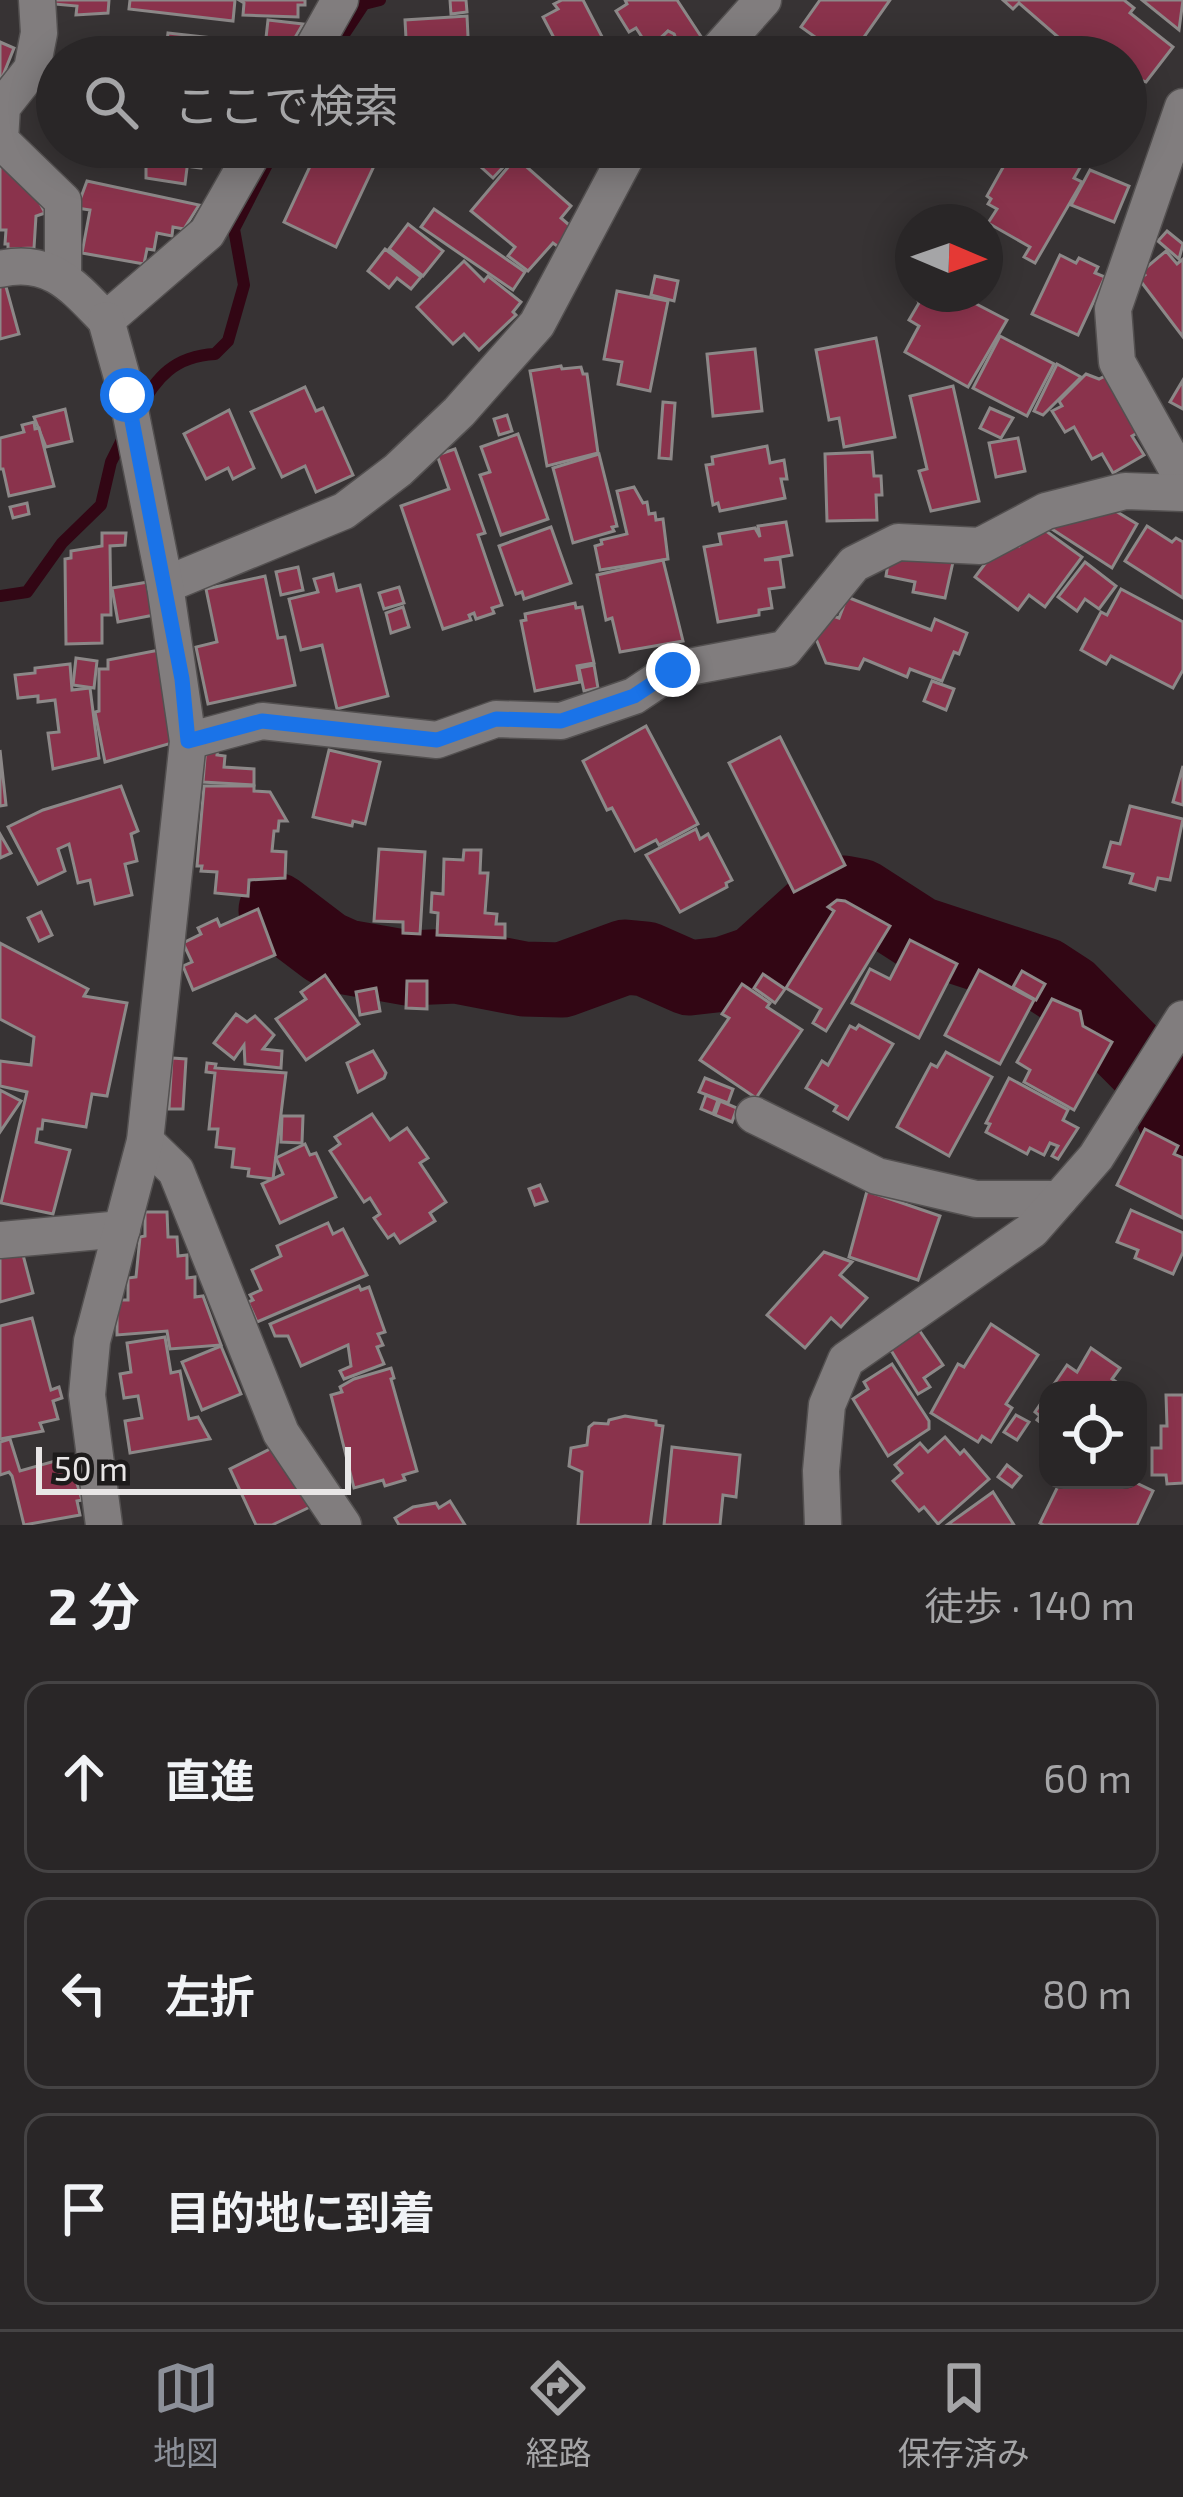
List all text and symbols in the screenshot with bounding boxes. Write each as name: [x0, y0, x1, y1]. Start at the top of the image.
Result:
search box: [36, 36, 1147, 168]
icon: search: [78, 69, 144, 135]
text: ここで検索: [174, 77, 399, 131]
north arrow: [895, 204, 1003, 312]
route start: [100, 368, 154, 422]
route end: [646, 643, 700, 697]
map controls: [1039, 1381, 1147, 1489]
button: locate: [1039, 1381, 1147, 1489]
scale bar: [36, 1441, 351, 1494]
text: 50 m: [54, 1448, 128, 1488]
text: 2 分: [48, 1574, 140, 1635]
text: 徒歩 · 140 m: [925, 1581, 1135, 1628]
icon: ahead: [51, 1744, 117, 1810]
text: 直進: [165, 1752, 255, 1806]
text: 60 m: [1043, 1754, 1132, 1801]
icon: left: [51, 1960, 117, 2026]
text: 左折: [165, 1968, 255, 2022]
text: 80 m: [1042, 1970, 1132, 2017]
icon: arrive: [51, 2176, 117, 2242]
text: 目的地に到着: [165, 2184, 435, 2238]
tab: 地図: [153, 2355, 219, 2475]
tab: 経路: [525, 2355, 591, 2475]
tab: 保存済み: [898, 2355, 1030, 2475]

